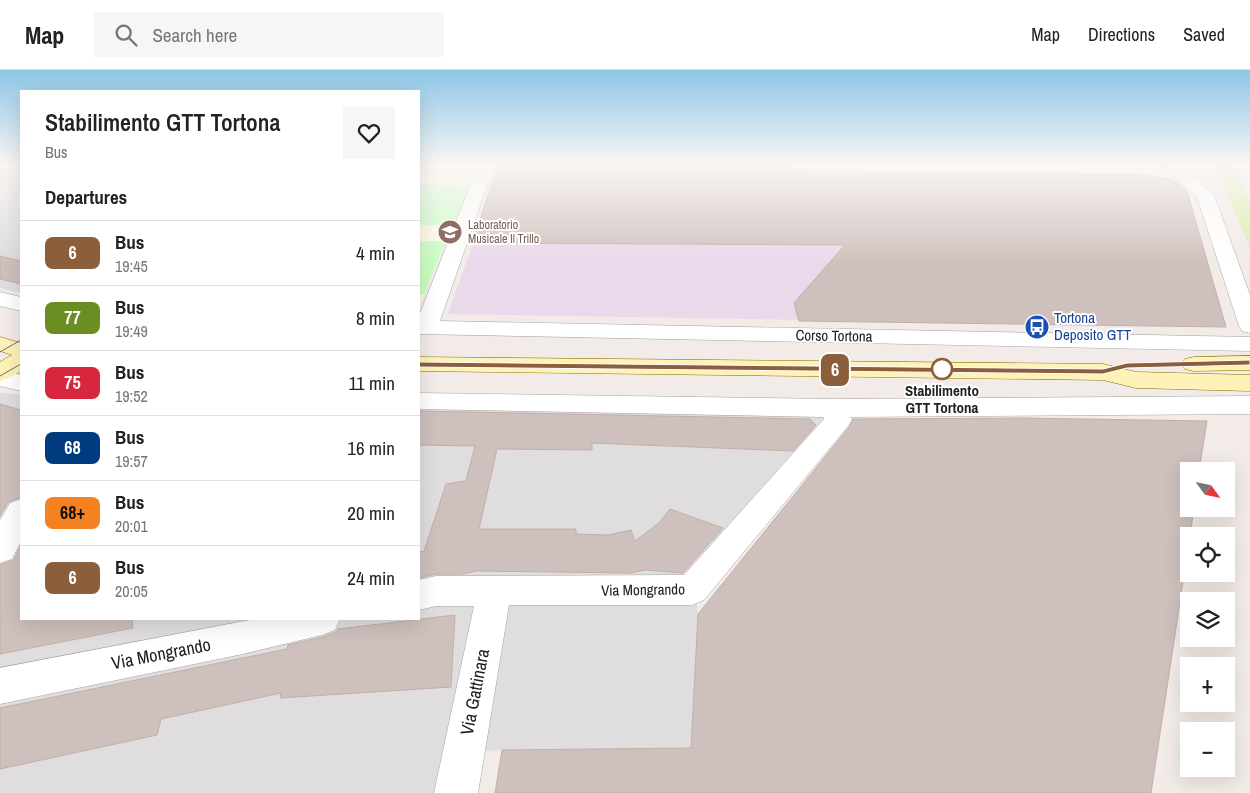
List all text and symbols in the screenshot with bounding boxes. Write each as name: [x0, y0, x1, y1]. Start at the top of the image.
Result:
search box: [94, 12, 444, 57]
text: Map: [25, 19, 64, 51]
icon: search: [112, 21, 140, 49]
text: Search here: [152, 22, 237, 48]
text: Map: [1031, 22, 1060, 47]
text: Directions: [1088, 22, 1155, 47]
text: Saved: [1183, 22, 1225, 47]
text: Stabilimento GTT Tortona: [45, 106, 280, 138]
button: heart: [343, 107, 395, 159]
text: Bus: [45, 141, 68, 163]
text: Departures: [45, 184, 127, 210]
place label: Laboratorio Musicale Il Trillo: [468, 217, 539, 247]
school or university icon: Laboratorio Musicale Il Trillo: [437, 219, 463, 245]
text: Bus: [115, 229, 144, 255]
text: 6: [68, 240, 77, 265]
text: 4 min: [356, 240, 395, 266]
text: 19:45: [115, 255, 148, 277]
text: Bus: [115, 294, 144, 320]
text: 77: [64, 305, 81, 330]
text: 8 min: [356, 305, 395, 331]
place label: Tortona Deposito GTT: [1054, 307, 1132, 345]
bus stop icon: Tortona Deposito GTT: [1024, 314, 1050, 340]
text: 19:49: [115, 320, 148, 342]
street label: Corso Tortona: [795, 324, 873, 347]
line badge: 6: [819, 354, 851, 386]
text: 6: [831, 357, 839, 382]
marker: Stabilimento GTT Tortona: [931, 358, 953, 380]
text: Bus: [115, 359, 144, 385]
text: 75: [64, 370, 81, 395]
text: 11 min: [349, 370, 395, 396]
place label: Stabilimento GTT Tortona: [905, 380, 979, 418]
text: 19:52: [115, 385, 148, 407]
text: Bus: [115, 424, 144, 450]
text: 68: [64, 435, 81, 460]
text: 16 min: [347, 435, 395, 461]
text: 19:57: [115, 450, 148, 472]
north arrow: [1180, 462, 1235, 518]
map controls: [1180, 462, 1235, 777]
text: Bus: [115, 489, 144, 515]
text: 68+: [60, 500, 85, 525]
text: 20 min: [347, 500, 395, 526]
text: 20:01: [115, 515, 148, 537]
button: locate: [1180, 527, 1235, 582]
text: Bus: [115, 554, 144, 580]
text: 6: [68, 565, 77, 590]
text: 24 min: [347, 565, 395, 591]
street label: Via Mongrando: [601, 578, 685, 601]
text: 20:05: [115, 580, 148, 602]
button: layers: [1180, 592, 1235, 647]
street label: Via Mongrando: [109, 632, 213, 675]
street label: Via Gattinara: [454, 647, 495, 737]
button: +: [1180, 657, 1235, 712]
button: −: [1180, 722, 1235, 777]

